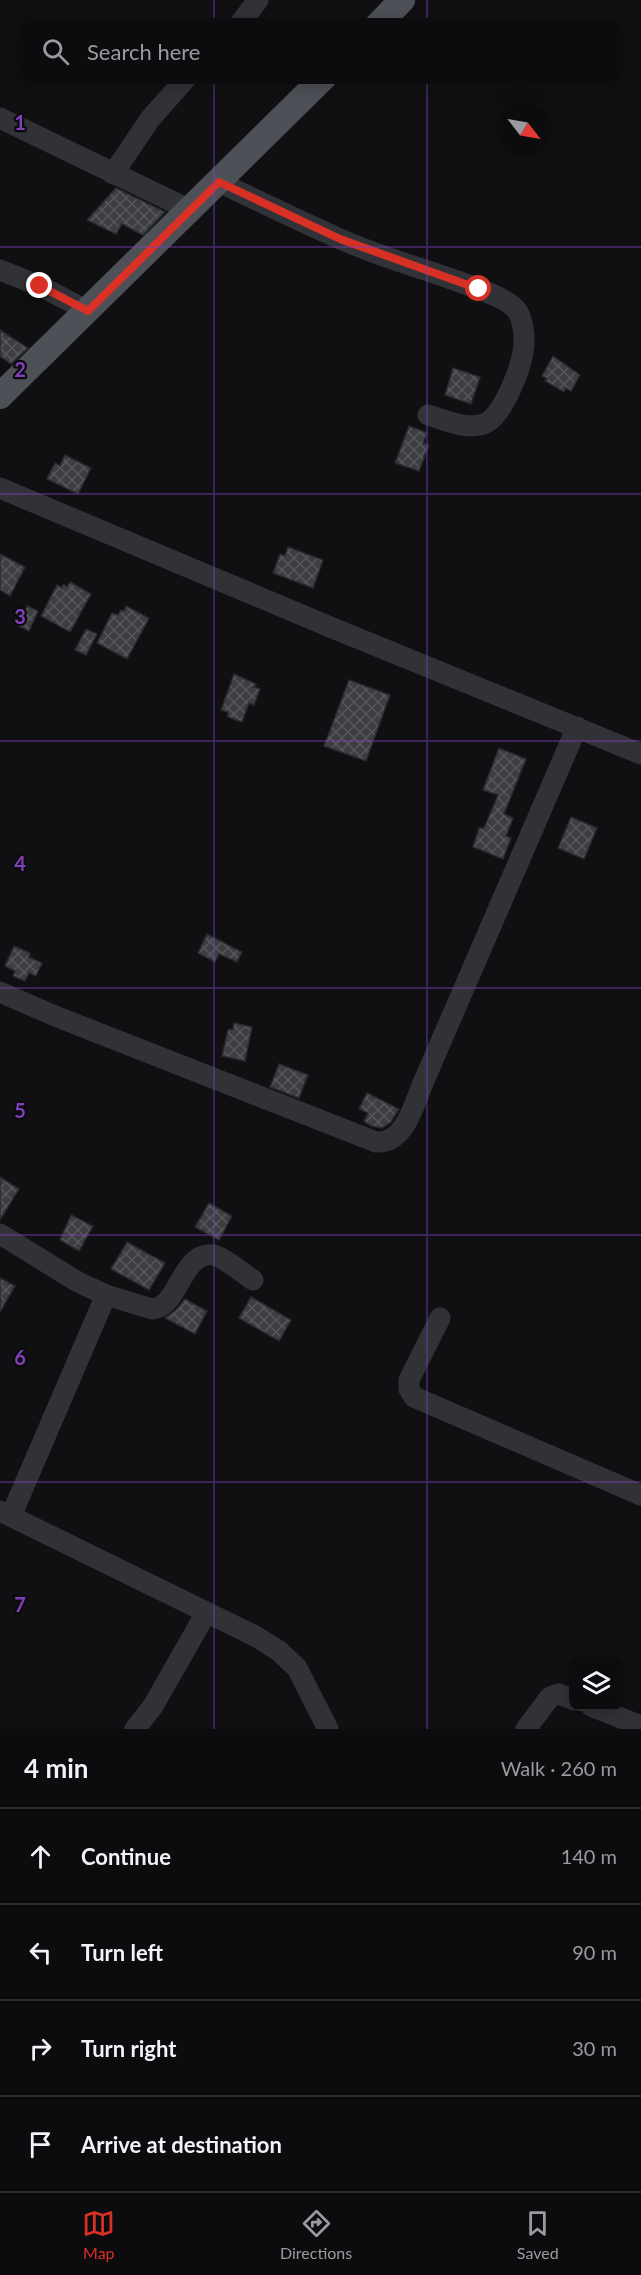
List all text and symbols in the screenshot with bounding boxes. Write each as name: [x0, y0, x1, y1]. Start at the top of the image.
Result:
search box: [18, 18, 623, 84]
icon: search: [39, 35, 72, 68]
text: Search here: [87, 38, 200, 65]
north arrow: [497, 102, 551, 156]
text: 1: [14, 110, 26, 134]
route end: [26, 272, 52, 298]
route start: [465, 275, 491, 301]
text: 2: [14, 357, 26, 381]
text: 3: [14, 604, 26, 628]
text: 4: [14, 851, 26, 875]
text: 5: [14, 1098, 26, 1122]
text: 6: [14, 1345, 26, 1369]
text: 7: [14, 1592, 26, 1616]
map controls: [569, 1657, 623, 1711]
button: layers: [569, 1657, 623, 1711]
text: 4 min: [24, 1752, 88, 1784]
text: Walk · 260 m: [501, 1756, 617, 1780]
icon: ahead: [24, 1840, 57, 1873]
text: Continue: [81, 1843, 171, 1870]
text: 140 m: [561, 1844, 617, 1868]
icon: left: [24, 1936, 57, 1969]
text: Turn left: [81, 1939, 163, 1966]
text: 90 m: [572, 1940, 617, 1964]
icon: right: [24, 2032, 57, 2065]
text: Turn right: [81, 2035, 176, 2062]
text: 30 m: [572, 2036, 617, 2060]
icon: arrive: [24, 2128, 57, 2161]
text: Arrive at destination: [81, 2131, 282, 2158]
tab: Map: [82, 2207, 115, 2262]
tab: Directions: [280, 2207, 352, 2262]
tab: Saved: [517, 2207, 559, 2262]

